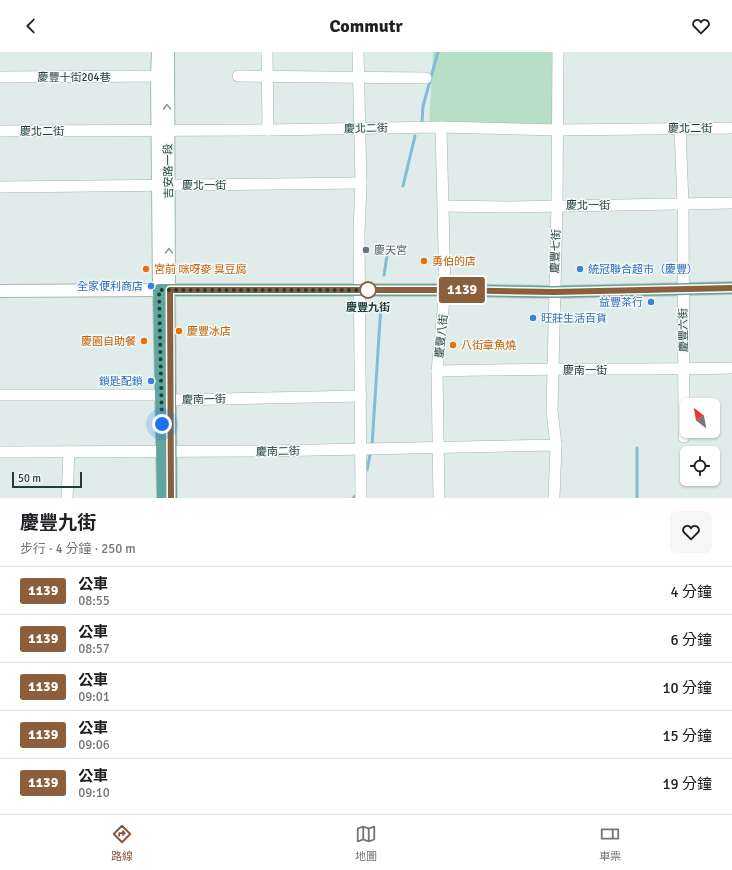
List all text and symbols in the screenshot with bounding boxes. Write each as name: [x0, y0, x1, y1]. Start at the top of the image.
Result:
icon: back: [20, 15, 42, 37]
text: Commutr: [329, 15, 403, 37]
icon: heart: [690, 15, 712, 37]
street label: 慶豐十街204巷: [38, 71, 110, 84]
one-way arrow: [163, 104, 171, 110]
street label: 慶北二街: [344, 122, 388, 135]
street label: 慶北二街: [668, 122, 712, 135]
street label: 慶北二街: [20, 125, 64, 138]
street label: 吉安路一段: [162, 143, 175, 199]
street label: 慶北一街: [182, 179, 226, 192]
street label: 慶北一街: [566, 199, 610, 212]
street label: 慶豐七街: [548, 229, 563, 273]
place label: 慶天宮: [374, 244, 407, 257]
marker: 慶天宮: [361, 245, 371, 255]
one-way arrow: [165, 248, 173, 254]
place label: 勇伯的店: [432, 255, 476, 268]
marker: 勇伯的店: [419, 256, 429, 266]
place label: 宮前 咪呀麥 臭豆腐: [154, 263, 247, 276]
place label: 統冠聯合超市（慶豐）: [588, 263, 698, 276]
marker: 宮前 咪呀麥 臭豆腐: [141, 264, 151, 274]
marker: 統冠聯合超市（慶豐）: [575, 264, 585, 274]
line badge: 1139: [434, 277, 490, 303]
place label: 全家便利商店: [77, 280, 143, 293]
marker: 全家便利商店: [146, 281, 156, 291]
marker: 慶豐九街: [359, 281, 377, 299]
text: 1139: [447, 281, 477, 298]
place label: 益豐茶行: [599, 296, 643, 309]
marker: 益豐茶行: [646, 297, 656, 307]
place label: 慶豐九街: [346, 301, 390, 314]
street label: 慶豐六街: [677, 308, 690, 352]
place label: 旺莊生活百貨: [541, 312, 607, 325]
street label: 慶豐八街: [433, 313, 450, 359]
marker: 旺莊生活百貨: [528, 313, 538, 323]
place label: 慶豐冰店: [187, 325, 231, 338]
marker: 慶豐冰店: [174, 326, 184, 336]
place label: 慶園自助餐: [81, 335, 136, 348]
marker: 慶園自助餐: [139, 336, 149, 346]
place label: 八街章魚燒: [461, 339, 516, 352]
marker: 八街章魚燒: [448, 340, 458, 350]
street label: 慶南一街: [563, 364, 607, 377]
place label: 鎖匙配鎖: [99, 375, 143, 388]
marker: 鎖匙配鎖: [146, 376, 156, 386]
street label: 慶南一街: [182, 393, 226, 406]
north arrow: [680, 398, 720, 438]
map controls: [680, 398, 720, 486]
your location: [152, 414, 172, 434]
street label: 慶南二街: [256, 445, 300, 458]
button: locate: [680, 446, 720, 486]
scale bar: [12, 470, 82, 489]
text: 50 m: [18, 472, 41, 485]
text: 慶豐九街: [20, 511, 96, 535]
button: heart: [670, 511, 712, 553]
text: 步行 · 4 分鐘 · 250 m: [20, 541, 136, 557]
text: 公車: [78, 575, 108, 593]
text: 1139: [28, 582, 58, 599]
text: 4 分鐘: [671, 583, 712, 601]
text: 08:55: [78, 593, 110, 609]
text: 公車: [78, 623, 108, 641]
text: 1139: [28, 630, 58, 647]
text: 6 分鐘: [671, 631, 712, 649]
text: 08:57: [78, 641, 110, 657]
text: 公車: [78, 671, 108, 689]
text: 1139: [28, 678, 58, 695]
text: 10 分鐘: [662, 679, 712, 697]
text: 09:01: [78, 689, 110, 705]
text: 公車: [78, 719, 108, 737]
text: 1139: [28, 726, 58, 743]
text: 15 分鐘: [662, 727, 712, 745]
text: 09:06: [78, 737, 110, 753]
text: 公車: [78, 767, 108, 785]
text: 1139: [28, 774, 58, 791]
text: 19 分鐘: [662, 775, 712, 793]
text: 09:10: [78, 785, 110, 801]
tab: 路線: [111, 823, 133, 863]
tab: 地圖: [355, 823, 377, 863]
tab: 車票: [599, 823, 621, 863]

